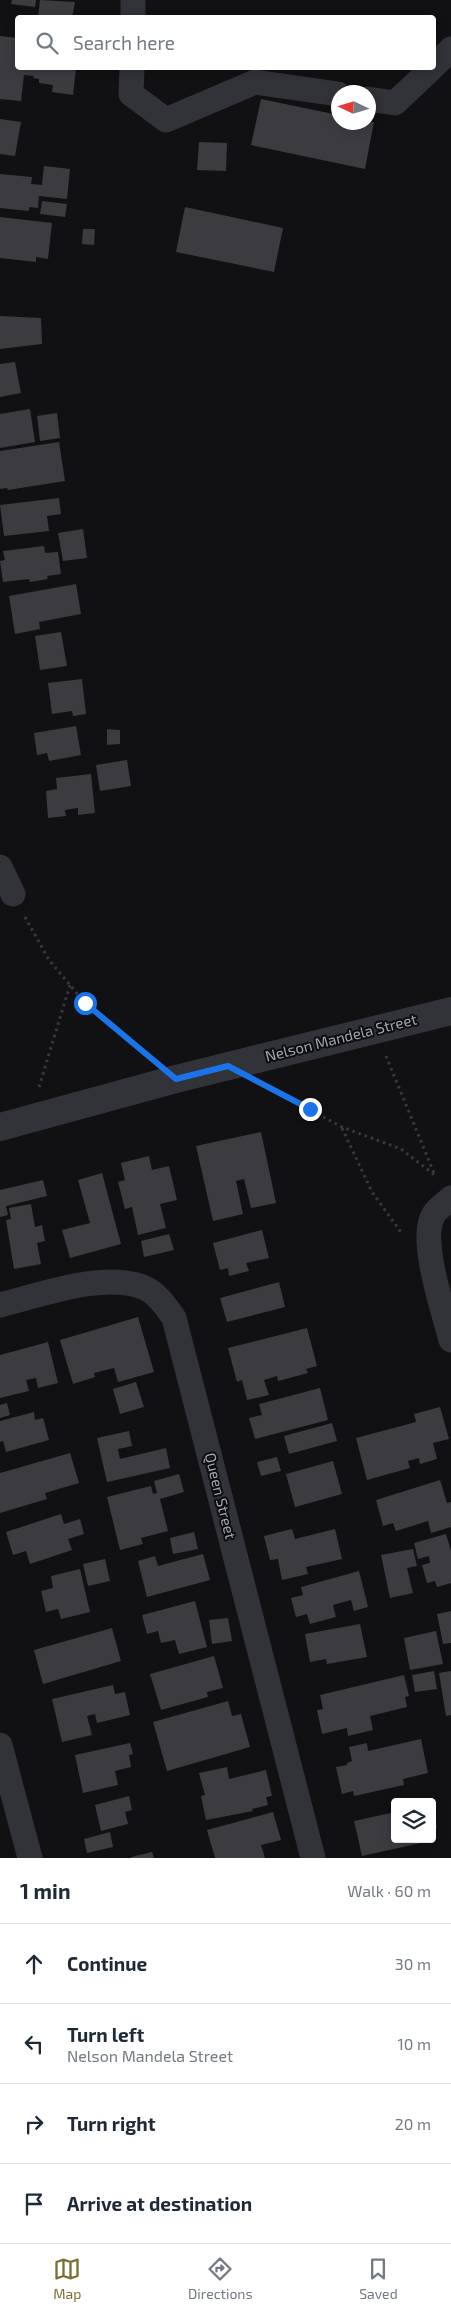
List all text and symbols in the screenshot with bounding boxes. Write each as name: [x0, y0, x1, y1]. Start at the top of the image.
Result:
search box: [15, 15, 436, 70]
icon: search: [33, 29, 61, 57]
text: Search here: [73, 31, 175, 54]
north arrow: [331, 85, 376, 130]
route start: [74, 992, 97, 1015]
street label: Nelson Mandela Street: [263, 1009, 419, 1065]
route end: [299, 1098, 322, 1121]
street label: Queen Street: [201, 1451, 240, 1541]
map controls: [391, 1798, 436, 1843]
button: layers: [391, 1798, 436, 1843]
text: 1 min: [20, 1878, 71, 1903]
text: Walk · 60 m: [347, 1881, 431, 1900]
icon: ahead: [20, 1950, 48, 1978]
text: Continue: [67, 1952, 147, 1975]
text: 30 m: [395, 1954, 431, 1973]
text: Turn left: [67, 2023, 144, 2046]
icon: left: [20, 2030, 48, 2058]
text: 10 m: [397, 2034, 431, 2053]
text: Nelson Mandela Street: [67, 2046, 233, 2065]
icon: right: [20, 2110, 48, 2138]
text: Turn right: [67, 2112, 155, 2135]
text: 20 m: [395, 2114, 431, 2133]
icon: arrive: [20, 2190, 48, 2218]
text: Arrive at destination: [67, 2192, 252, 2215]
tab: Map: [53, 2255, 81, 2302]
tab: Directions: [188, 2255, 253, 2302]
tab: Saved: [359, 2255, 398, 2302]

